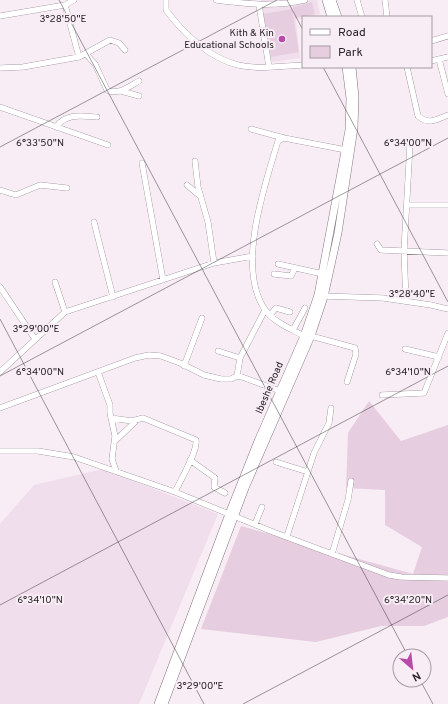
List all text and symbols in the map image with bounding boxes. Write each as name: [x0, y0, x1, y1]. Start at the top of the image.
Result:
text: 3°28'50"E: [39, 13, 87, 26]
legend: [302, 16, 432, 68]
text: Road: [338, 25, 366, 41]
place label: Kith & Kin Educational Schools: [184, 27, 274, 52]
marker: Kith & Kin Educational Schools: [277, 34, 287, 44]
text: Park: [338, 45, 363, 61]
text: 6°33'50"N: [16, 137, 64, 150]
text: 6°34'00"N: [384, 137, 432, 150]
text: 3°28'40"E: [388, 288, 436, 301]
text: 3°29'00"E: [12, 323, 60, 336]
street label: Ibeshe Road: [253, 360, 287, 416]
text: 6°34'00"N: [16, 366, 64, 379]
text: 6°34'10"N: [385, 366, 431, 379]
text: 6°34'10"N: [17, 594, 63, 607]
text: 6°34'20"N: [384, 594, 432, 607]
north arrow: [392, 648, 432, 688]
text: N: [409, 668, 423, 684]
text: 3°29'00"E: [176, 680, 224, 693]

